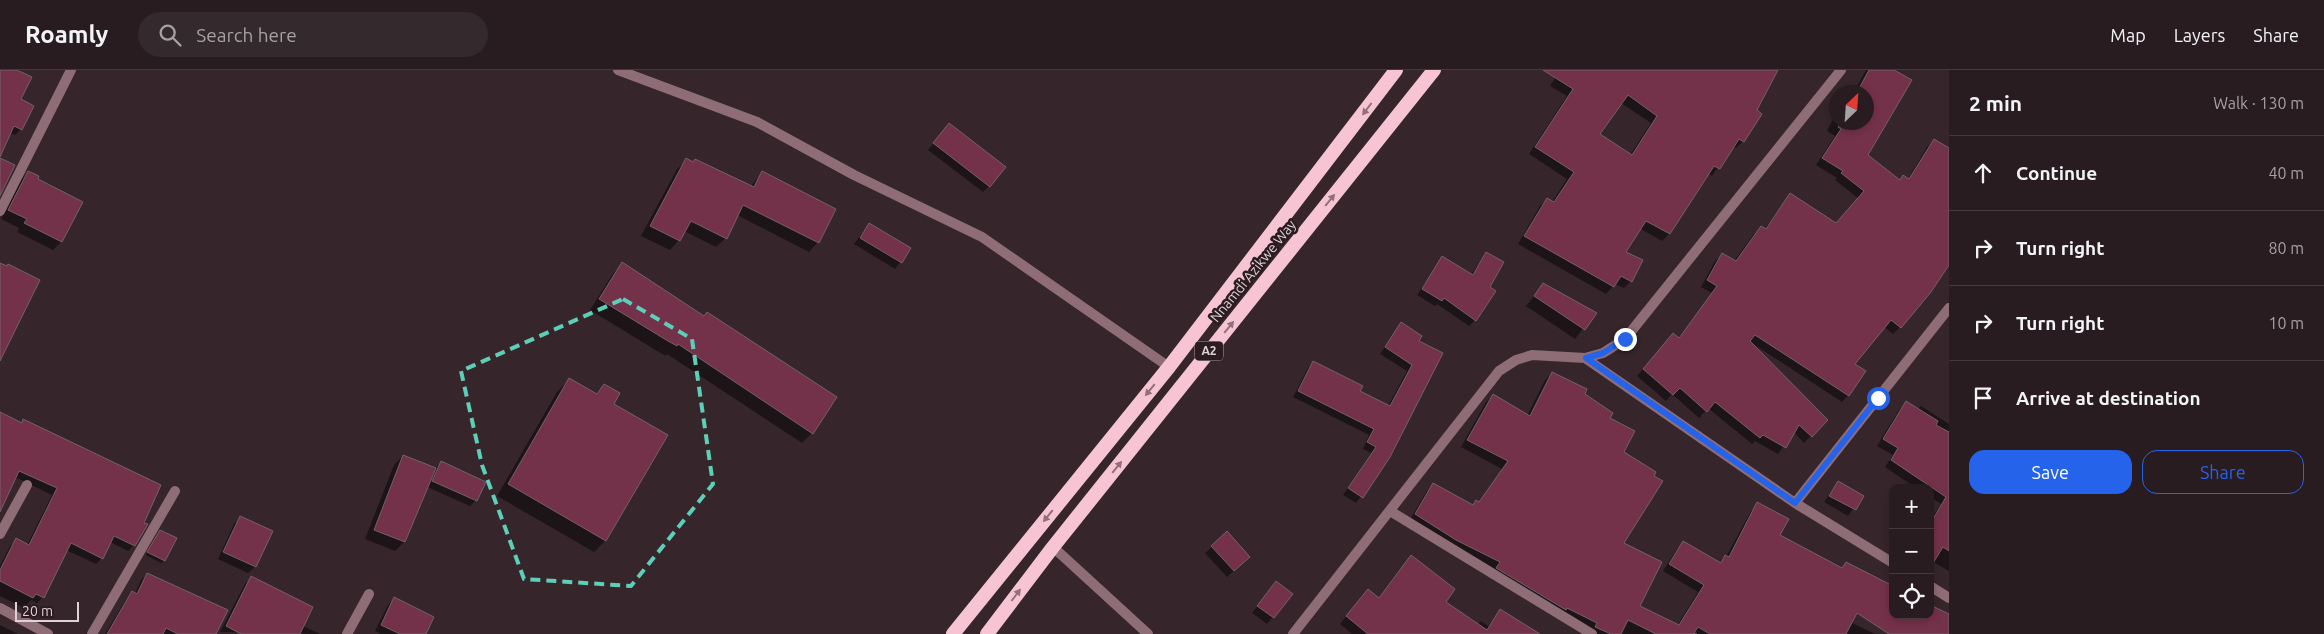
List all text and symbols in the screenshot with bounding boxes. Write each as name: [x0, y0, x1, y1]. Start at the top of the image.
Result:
search box: [138, 12, 488, 57]
text: Roamly: [25, 21, 108, 48]
icon: search: [156, 21, 184, 49]
text: Search here: [196, 24, 297, 46]
text: Map: [2110, 25, 2146, 45]
text: Layers: [2174, 25, 2225, 45]
text: Share: [2253, 25, 2299, 45]
north arrow: [1829, 85, 1874, 130]
text: 2 min: [1969, 91, 2022, 115]
text: Walk · 130 m: [2213, 94, 2304, 112]
one-way arrow: [1361, 102, 1372, 115]
icon: ahead: [1969, 159, 1997, 187]
text: Continue: [2016, 162, 2097, 184]
text: 40 m: [2268, 164, 2304, 182]
one-way arrow: [1325, 193, 1336, 206]
street label: Nnamdi Azikwe Way: [1207, 217, 1299, 325]
icon: right: [1969, 234, 1997, 262]
text: Turn right: [2016, 237, 2104, 259]
text: 80 m: [2268, 239, 2304, 257]
icon: right: [1969, 309, 1997, 337]
text: Turn right: [2016, 312, 2104, 334]
text: 10 m: [2268, 314, 2304, 332]
one-way arrow: [1223, 320, 1234, 333]
route end: [1614, 328, 1637, 351]
road number: A2: [1195, 342, 1223, 360]
one-way arrow: [1145, 383, 1156, 396]
icon: arrive: [1969, 384, 1997, 412]
route start: [1867, 387, 1890, 410]
text: Arrive at destination: [2016, 387, 2201, 409]
button: Save: [1969, 450, 2132, 494]
button: Share: [2142, 450, 2304, 494]
one-way arrow: [1111, 461, 1122, 474]
map controls: [1889, 484, 1934, 619]
button: +: [1889, 484, 1934, 529]
one-way arrow: [1043, 510, 1054, 523]
button: −: [1889, 529, 1934, 574]
button: locate: [1889, 574, 1934, 619]
one-way arrow: [1011, 589, 1022, 602]
scale bar: [15, 599, 79, 622]
text: 20 m: [22, 603, 53, 619]

